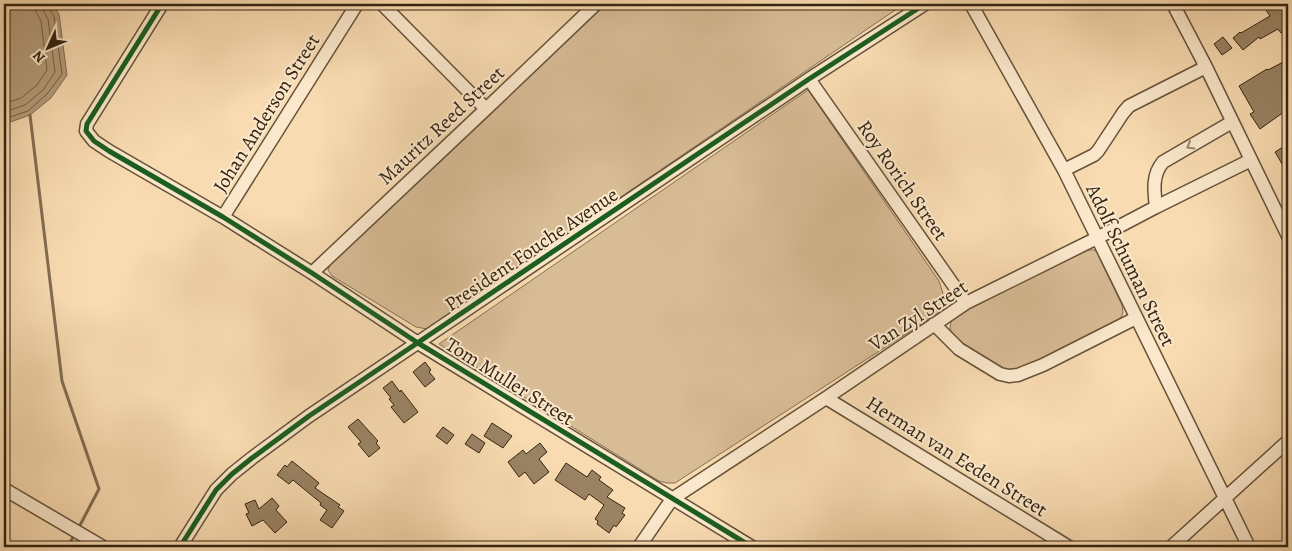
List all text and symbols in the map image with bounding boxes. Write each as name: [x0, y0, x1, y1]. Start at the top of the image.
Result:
north arrow: [22, 22, 72, 72]
street label: Johan Anderson Street: [207, 28, 326, 198]
text: N: [29, 46, 49, 67]
street label: Mauritz Reed Street: [372, 60, 511, 191]
street label: Roy Rorich Street: [851, 115, 954, 246]
one-way arrow: [1186, 140, 1195, 150]
street label: Adolf Schuman Street: [1079, 179, 1182, 351]
street label: President Fouche Avenue: [439, 181, 623, 318]
street label: Van Zyl Street: [863, 273, 973, 358]
street label: Tom Muller Street: [440, 331, 580, 432]
street label: Herman van Eeden Street: [861, 390, 1053, 523]

